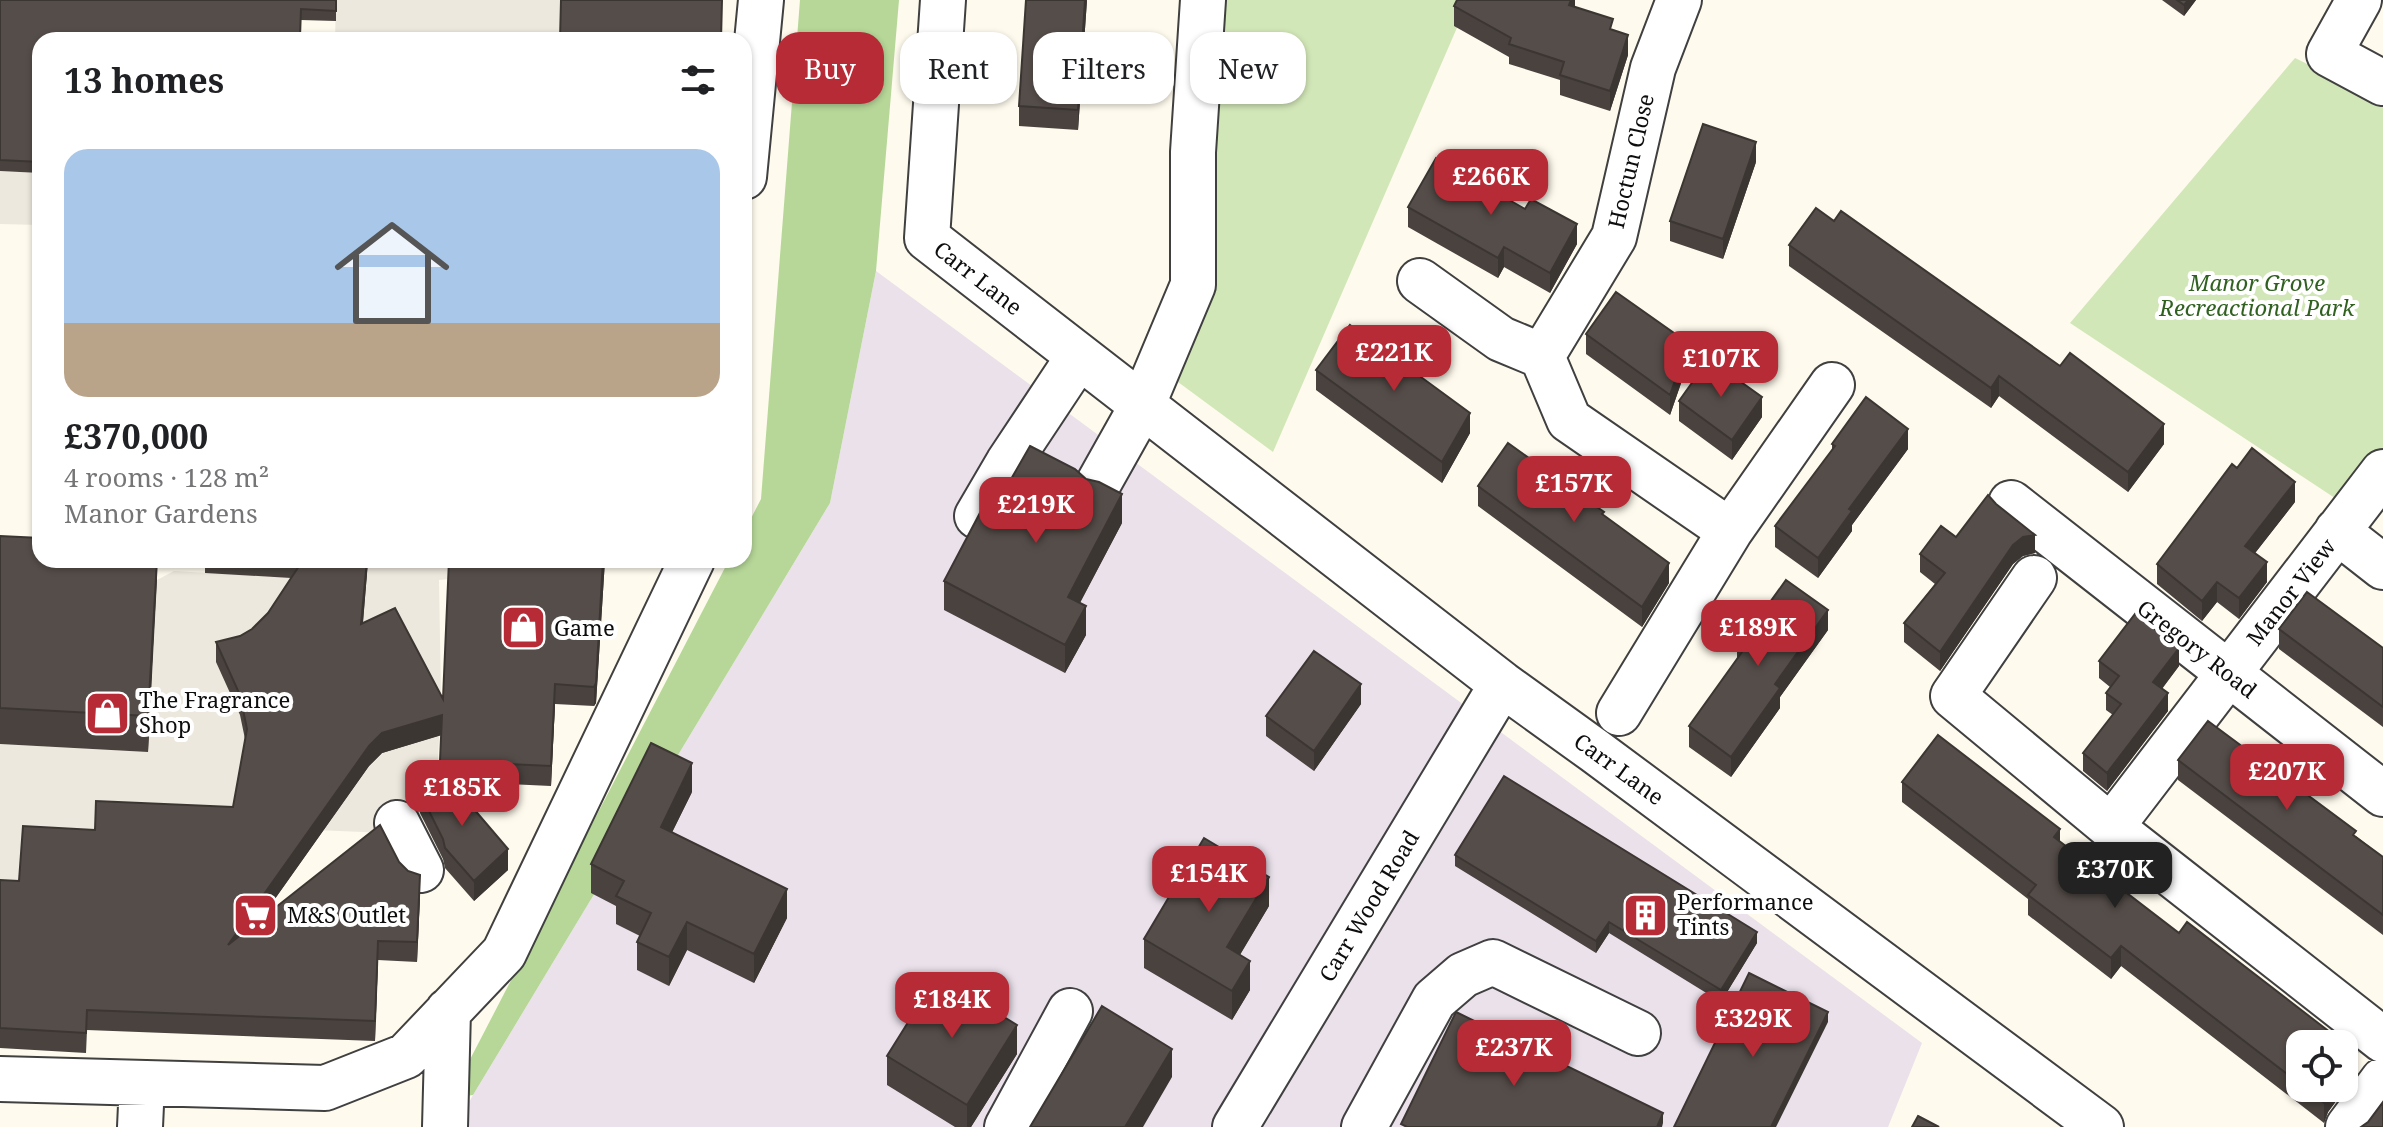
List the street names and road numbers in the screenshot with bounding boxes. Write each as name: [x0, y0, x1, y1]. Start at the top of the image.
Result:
street label: Hoctun Close: [1600, 91, 1660, 231]
street label: Carr Lane: [928, 233, 1029, 321]
street label: Manor View: [2239, 531, 2342, 651]
street label: Gregory Road: [2132, 592, 2264, 705]
street label: Carr Lane: [1569, 725, 1671, 811]
street label: Carr Wood Road: [1311, 824, 1425, 987]

